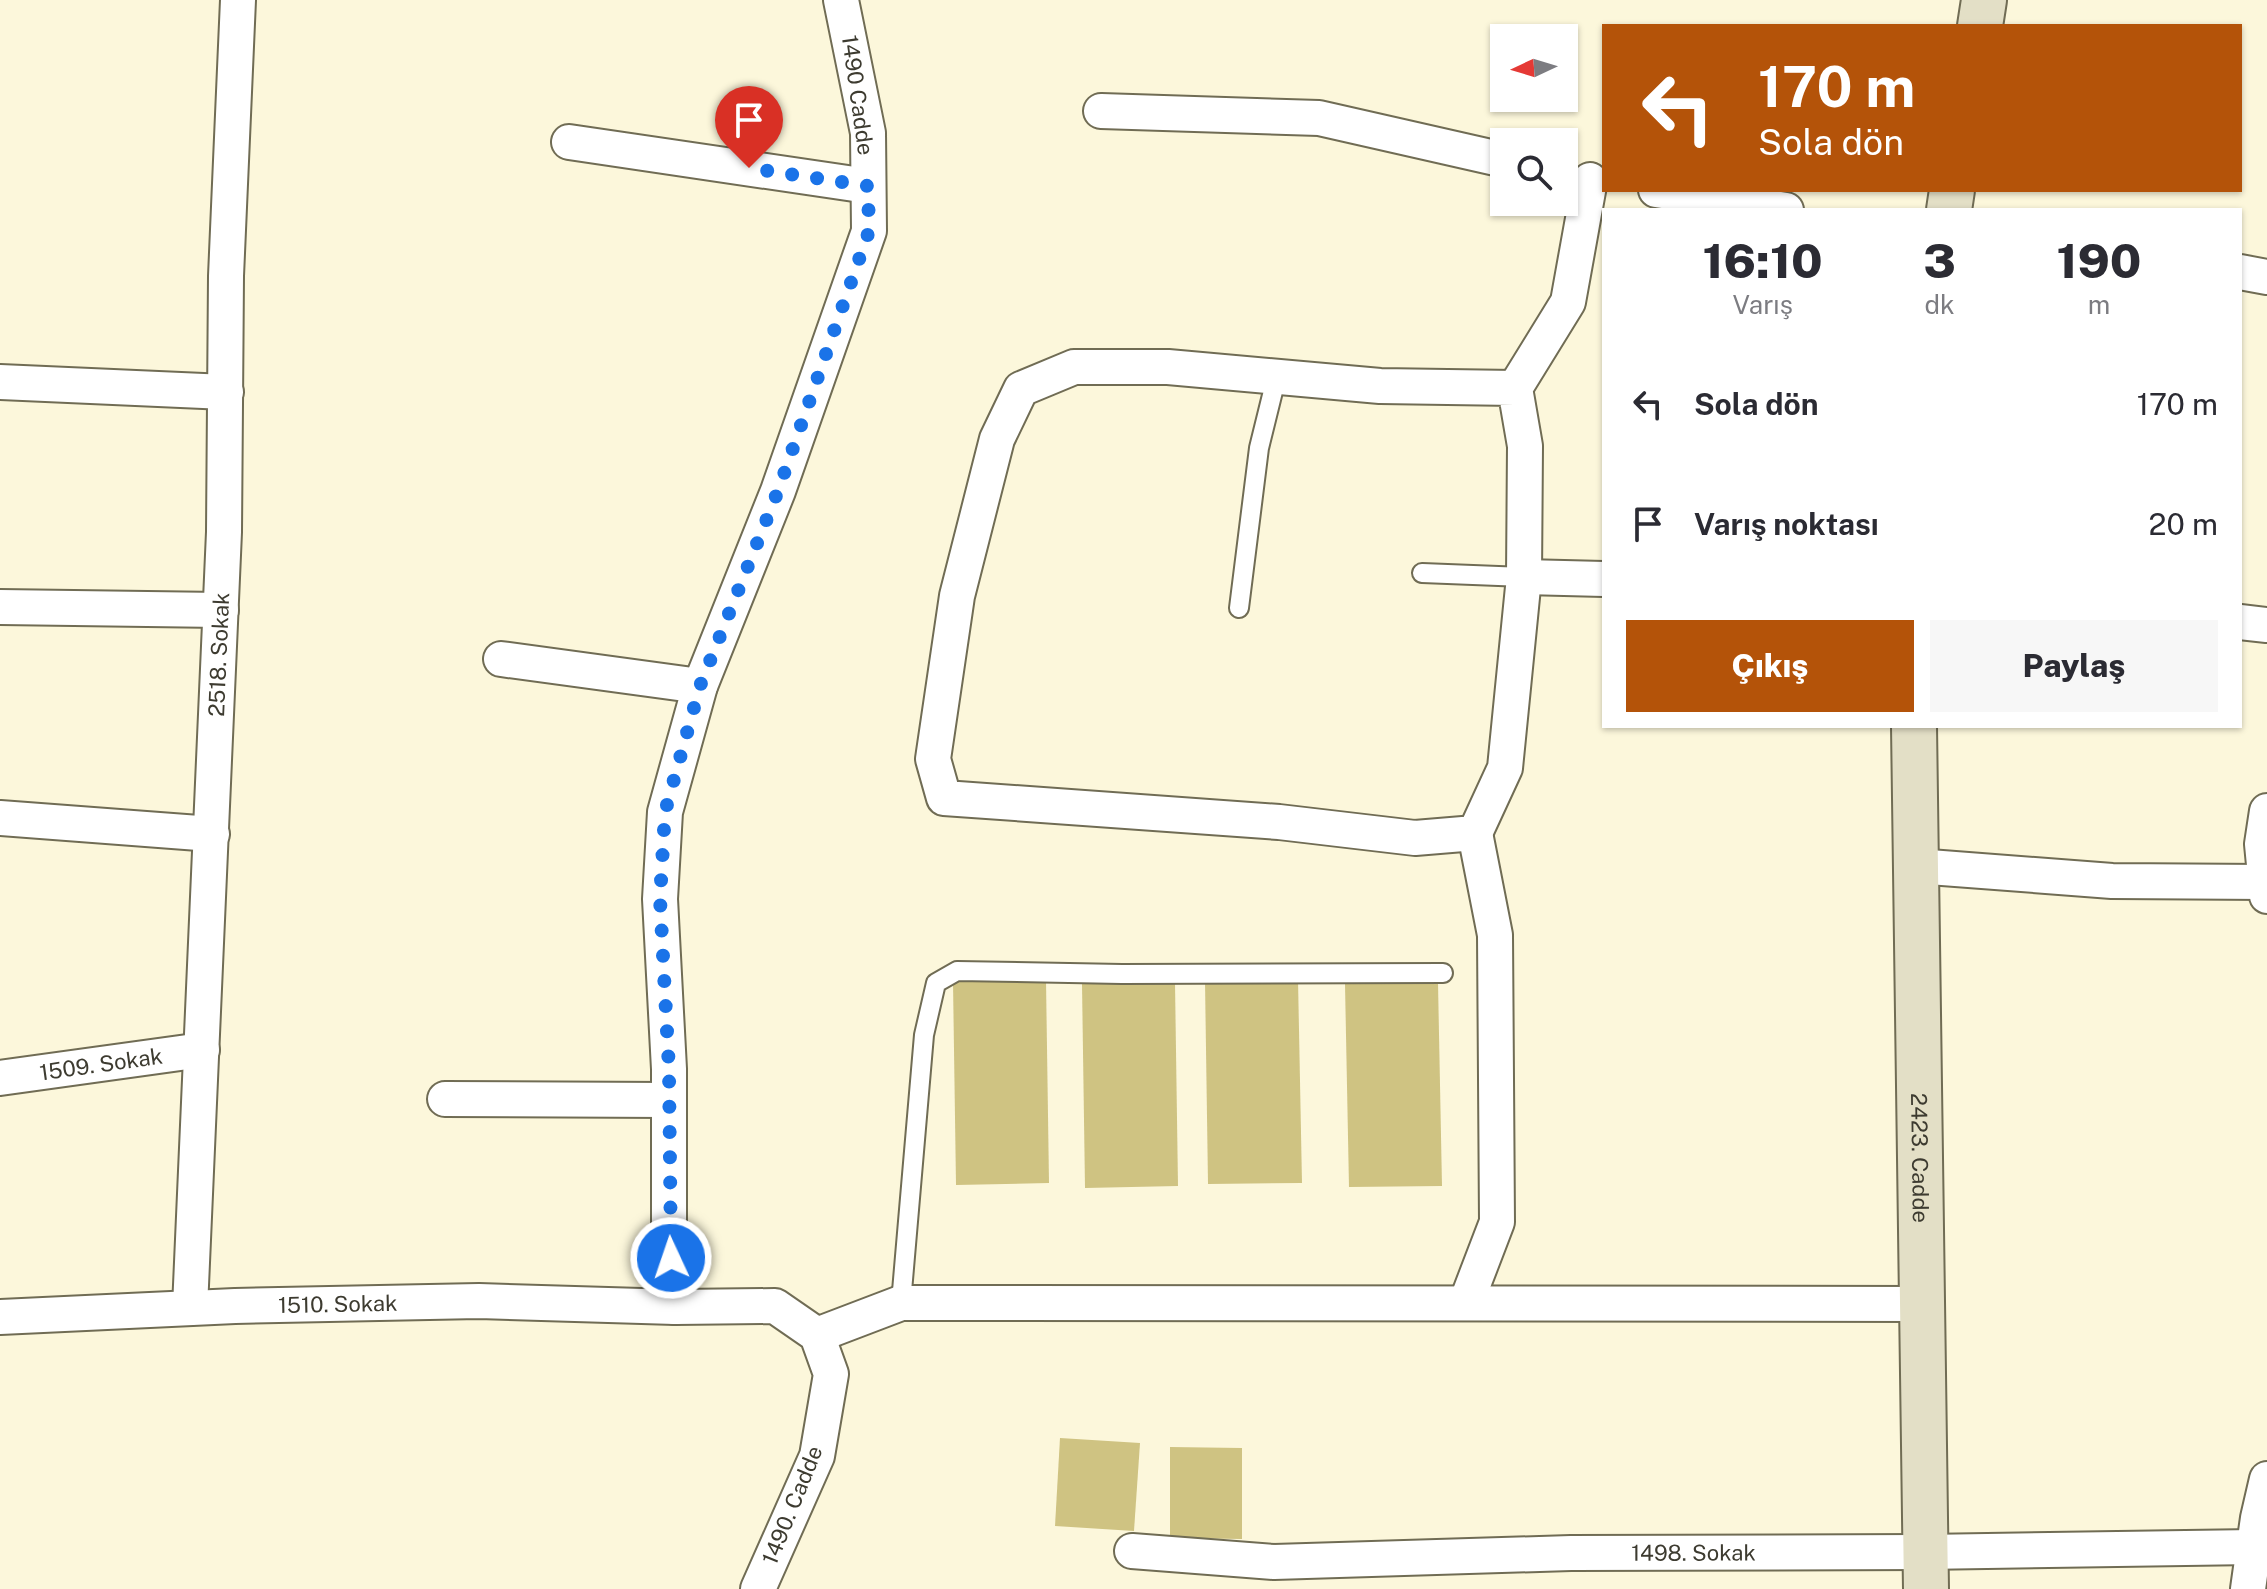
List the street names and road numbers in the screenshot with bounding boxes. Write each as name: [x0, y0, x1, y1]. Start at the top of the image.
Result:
street label: 1490 Cadde: [837, 33, 879, 157]
street label: 2518. Sokak: [203, 592, 234, 717]
street label: 1509. Sokak: [38, 1043, 164, 1085]
street label: 2423. Cadde: [1906, 1093, 1934, 1223]
street label: 1510. Sokak: [278, 1290, 398, 1318]
street label: 1490. Cadde: [756, 1442, 828, 1568]
street label: 1498. Sokak: [1631, 1539, 1756, 1566]

